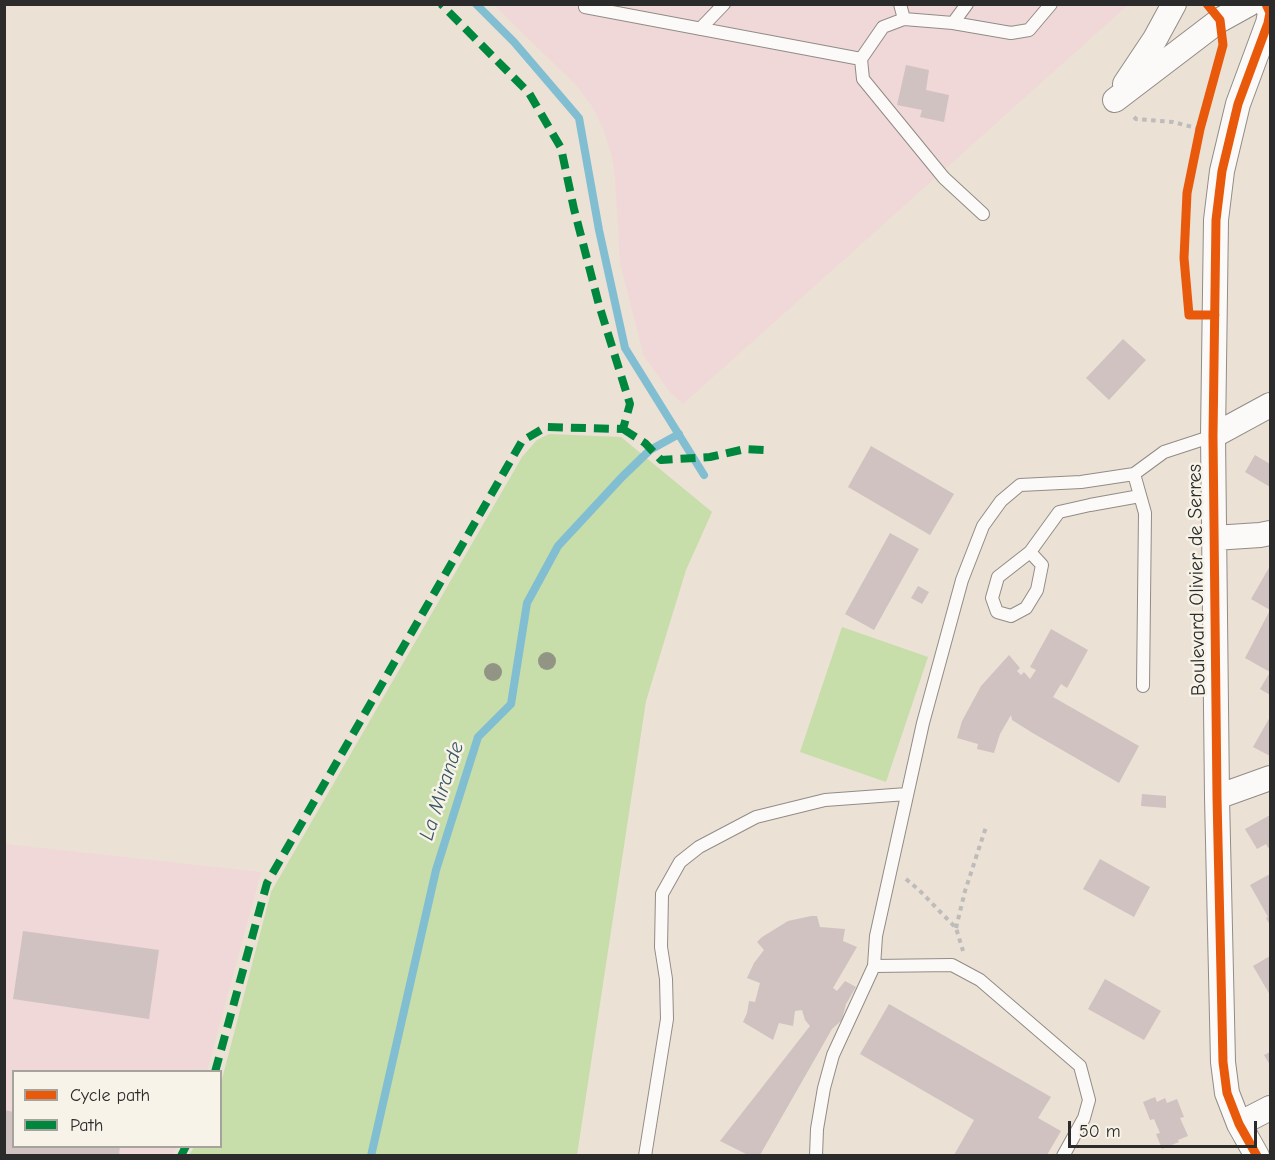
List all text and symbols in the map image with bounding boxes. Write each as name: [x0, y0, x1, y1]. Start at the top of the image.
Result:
street label: Boulevard Olivier de Serres: [1183, 464, 1211, 696]
water label: La Mirande: [414, 738, 470, 844]
legend: [12, 1070, 222, 1148]
text: Cycle path: [70, 1085, 150, 1106]
scale bar: [1071, 1109, 1260, 1147]
text: Path: [70, 1115, 103, 1136]
text: 50 m: [1079, 1121, 1121, 1142]

